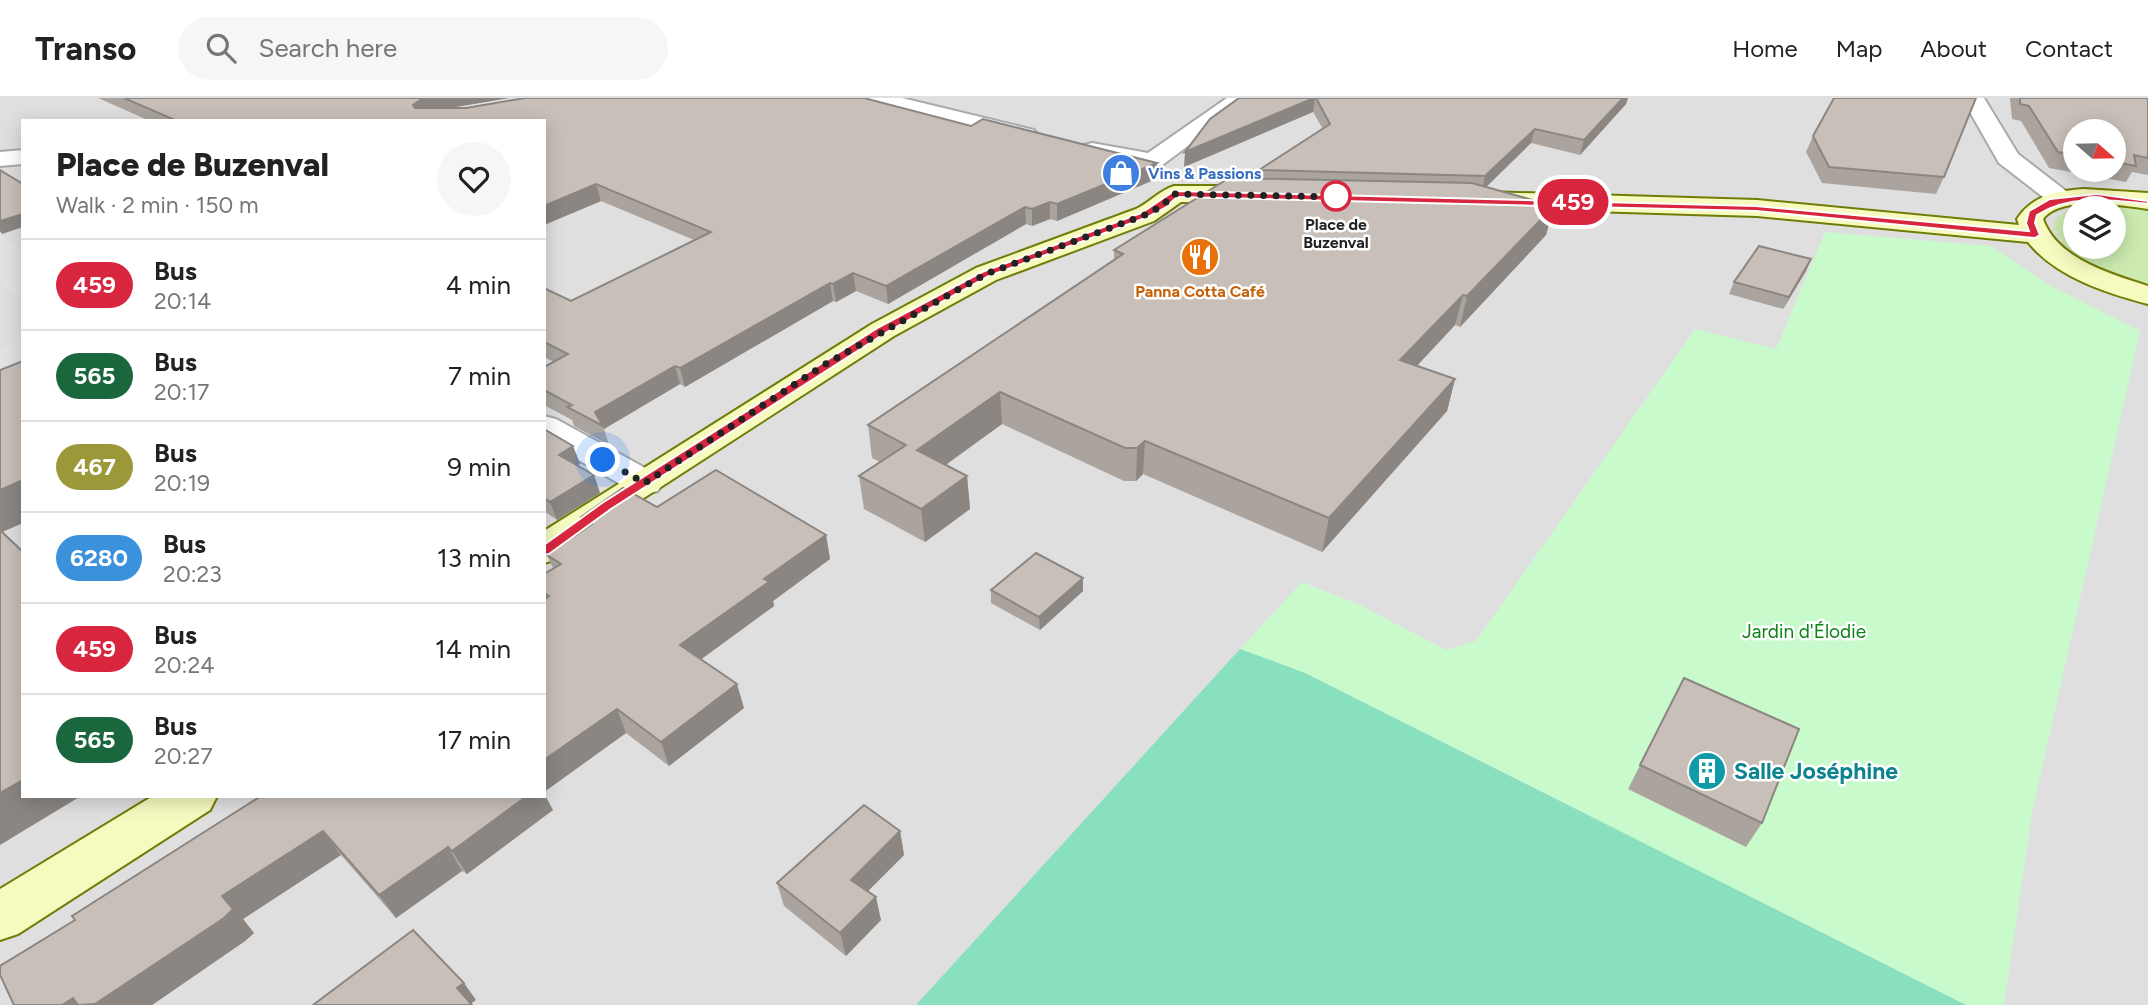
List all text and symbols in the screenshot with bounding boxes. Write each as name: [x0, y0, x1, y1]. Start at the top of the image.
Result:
search box: [178, 17, 668, 80]
text: Transo: [35, 29, 136, 68]
icon: search: [202, 29, 240, 67]
text: Search here: [258, 32, 397, 64]
text: Home: [1732, 34, 1798, 63]
text: Map: [1836, 34, 1882, 63]
text: About: [1920, 34, 1987, 63]
text: Contact: [2025, 34, 2113, 63]
north arrow: [2063, 119, 2126, 182]
map controls: [2063, 119, 2126, 259]
button: heart: [437, 142, 511, 216]
text: Place de Buzenval: [56, 145, 329, 184]
shop icon: Vins & Passions: [1100, 152, 1142, 194]
place label: Vins & Passions: [1148, 164, 1262, 183]
line badge: 459: [1533, 179, 1613, 225]
marker: Place de Buzenval: [1321, 181, 1351, 211]
text: 459: [1551, 187, 1595, 216]
text: Walk · 2 min · 150 m: [56, 191, 259, 219]
button: layers: [2063, 196, 2126, 259]
place label: Place de Buzenval: [1303, 215, 1369, 252]
restaurant icon: Panna Cotta Café: [1179, 236, 1221, 278]
text: Bus: [154, 255, 197, 287]
text: 4 min: [446, 269, 511, 301]
text: 459: [73, 270, 116, 299]
place label: Panna Cotta Café: [1135, 282, 1265, 301]
text: 20:14: [154, 287, 211, 315]
text: Bus: [154, 346, 197, 378]
text: 7 min: [448, 360, 511, 392]
text: 565: [74, 361, 115, 390]
text: 20:17: [154, 378, 209, 406]
text: Bus: [154, 437, 197, 469]
your location: [585, 442, 620, 477]
text: 9 min: [447, 451, 511, 483]
text: 467: [73, 452, 116, 481]
text: 20:19: [154, 469, 210, 497]
text: Bus: [163, 528, 206, 560]
text: 13 min: [437, 542, 511, 574]
text: 6280: [70, 543, 128, 572]
text: 20:23: [163, 560, 222, 588]
text: Bus: [154, 619, 197, 651]
park label: Jardin d'Élodie: [1742, 620, 1866, 643]
text: 14 min: [435, 633, 511, 665]
text: 459: [73, 634, 116, 663]
text: 20:24: [154, 651, 215, 679]
text: Bus: [154, 710, 197, 742]
text: 17 min: [437, 724, 511, 756]
text: 565: [74, 725, 115, 754]
text: 20:27: [154, 742, 213, 770]
building icon: Salle Joséphine: [1686, 750, 1728, 792]
place label: Salle Joséphine: [1734, 757, 1898, 785]

